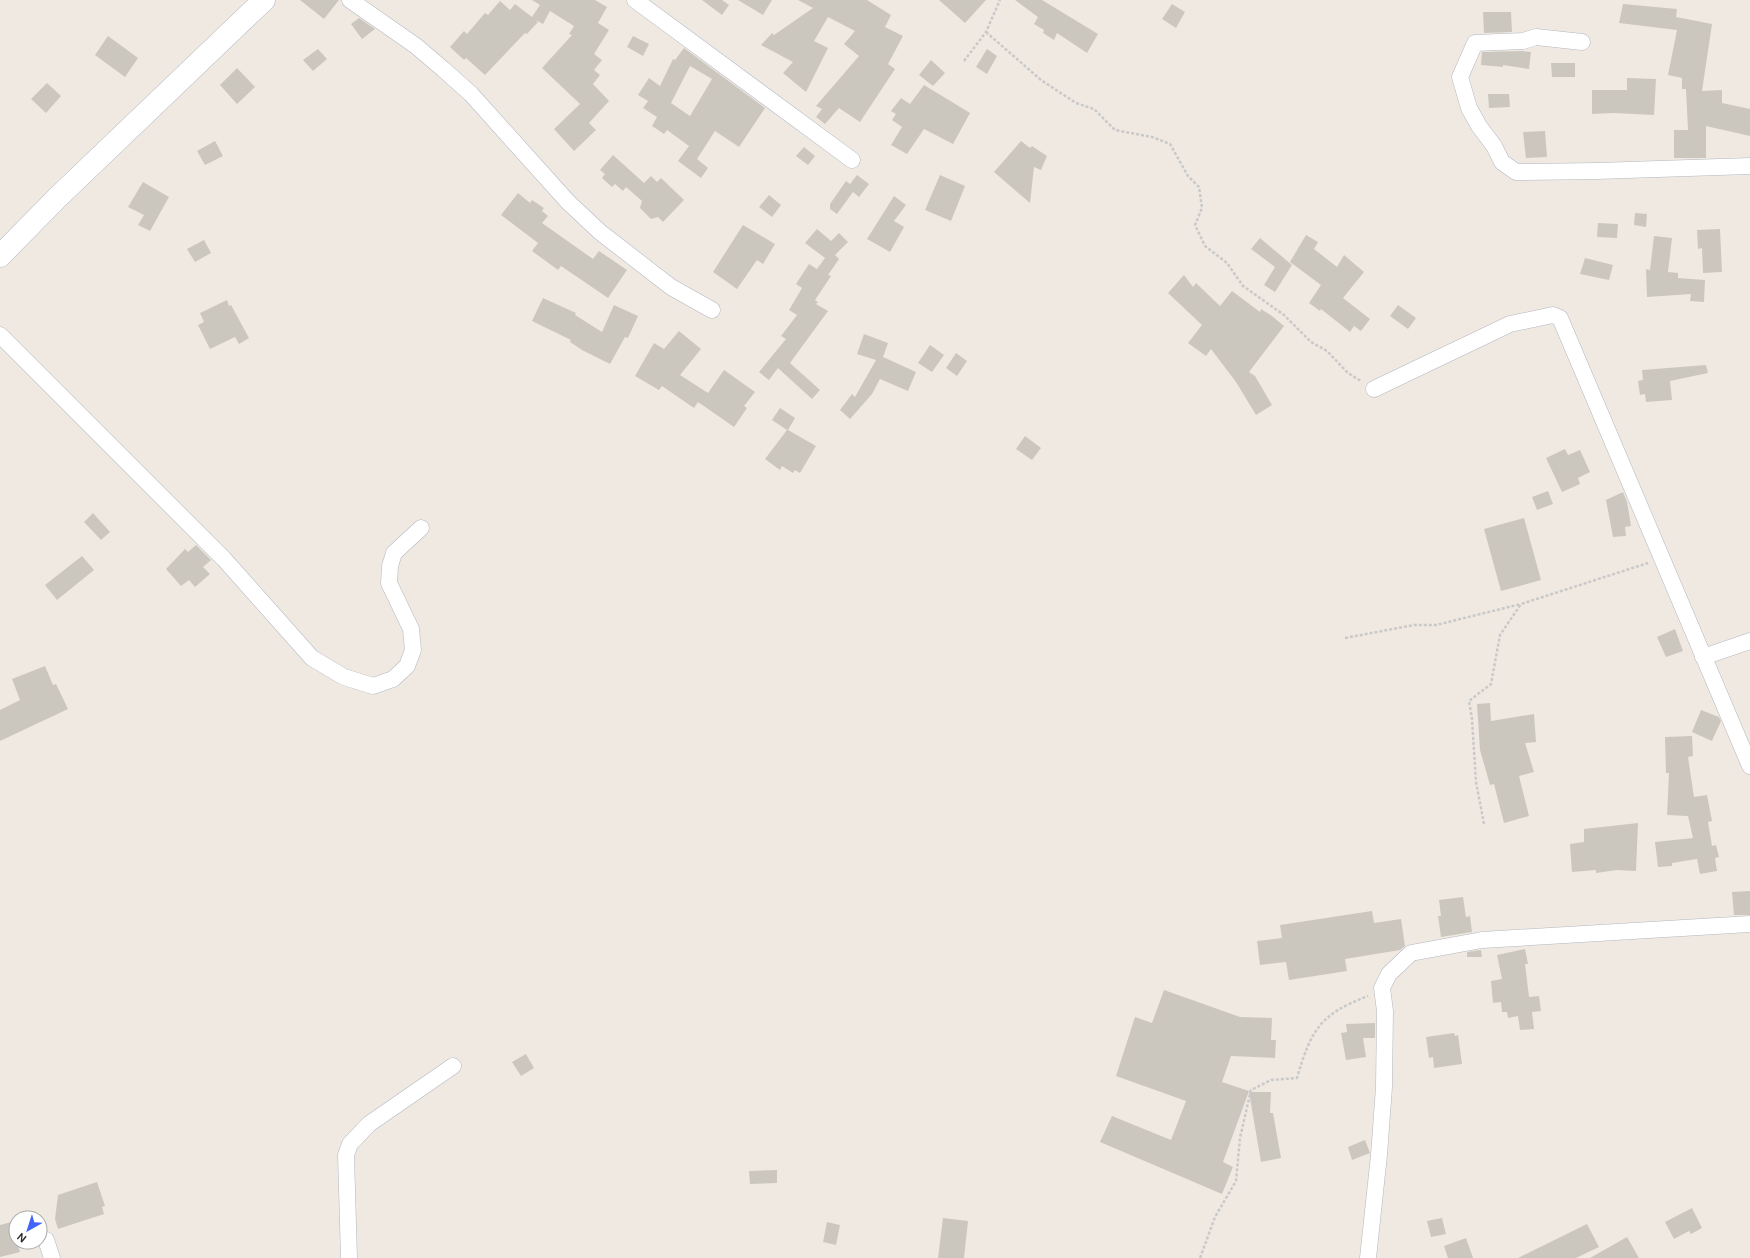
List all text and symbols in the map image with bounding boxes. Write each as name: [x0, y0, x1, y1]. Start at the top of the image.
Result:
north arrow: [8, 1210, 48, 1250]
text: N: [14, 1230, 29, 1246]

